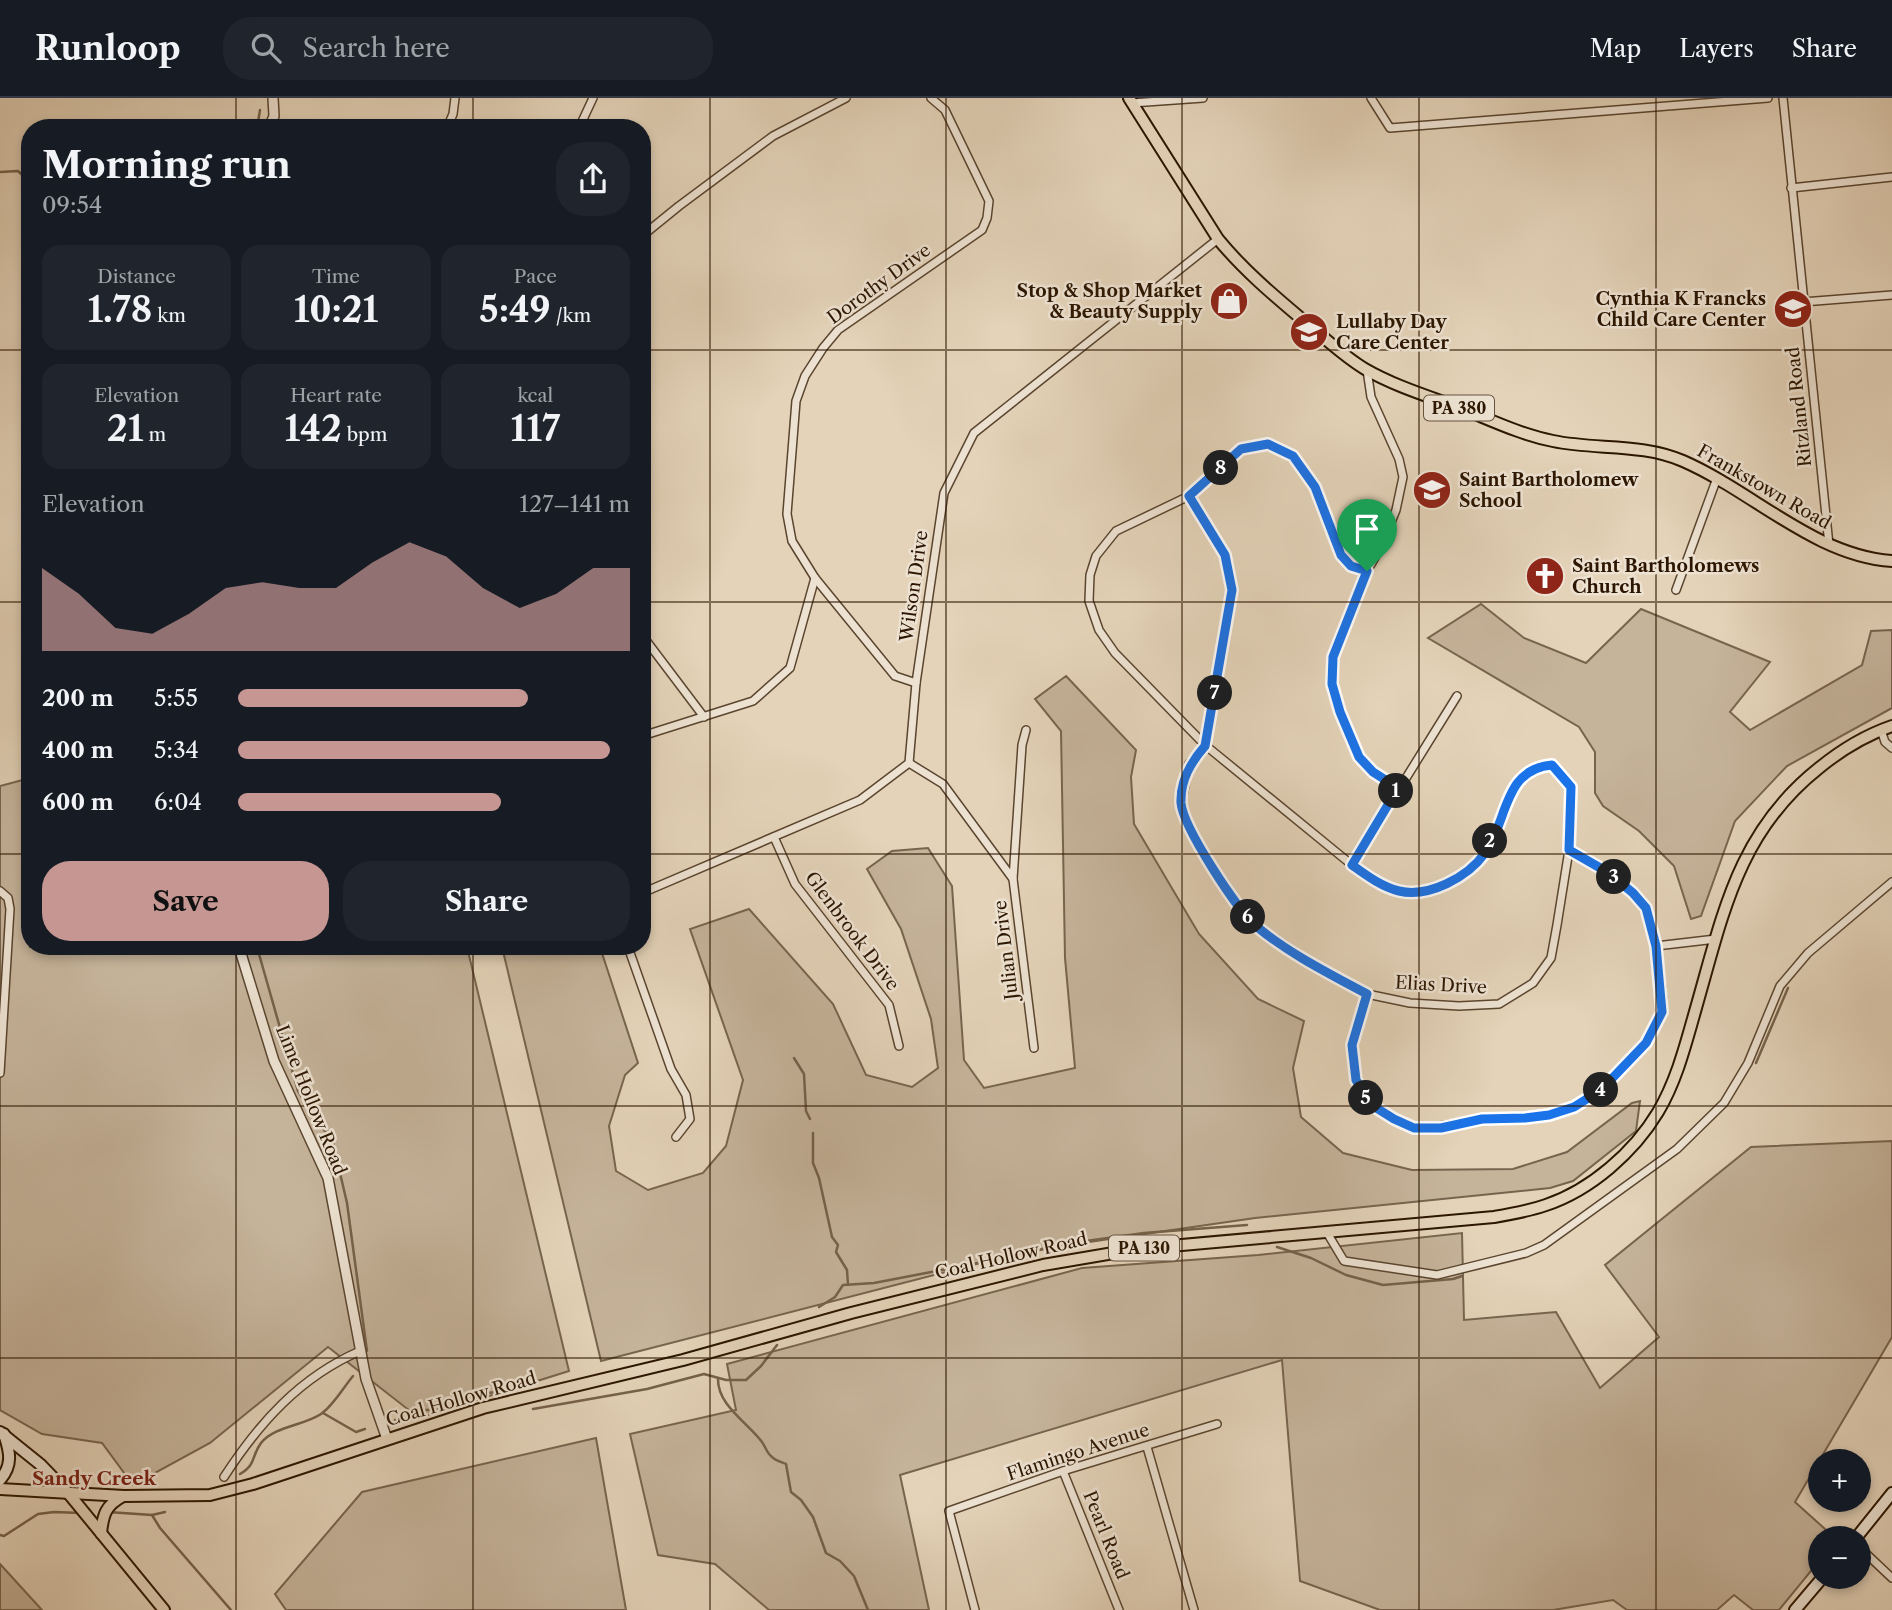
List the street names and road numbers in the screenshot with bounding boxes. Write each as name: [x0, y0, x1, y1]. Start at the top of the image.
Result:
street label: Dorothy Drive: [823, 239, 935, 329]
street label: Ritzland Road: [1782, 346, 1816, 468]
road number: PA 380: [1424, 396, 1494, 420]
street label: Frankstown Road: [1693, 440, 1835, 534]
street label: Wilson Drive: [895, 529, 933, 644]
street label: Glenbrook Drive: [800, 867, 904, 995]
street label: Julian Drive: [989, 899, 1023, 1004]
street label: Elias Drive: [1394, 972, 1488, 998]
street label: Lime Hollow Road: [271, 1022, 351, 1178]
street label: Coal Hollow Road: [933, 1228, 1089, 1284]
road number: PA 130: [1109, 1236, 1179, 1260]
street label: Coal Hollow Road: [383, 1367, 539, 1431]
street label: Flamingo Avenue: [1004, 1419, 1152, 1485]
street label: Pearl Road: [1078, 1488, 1134, 1582]

